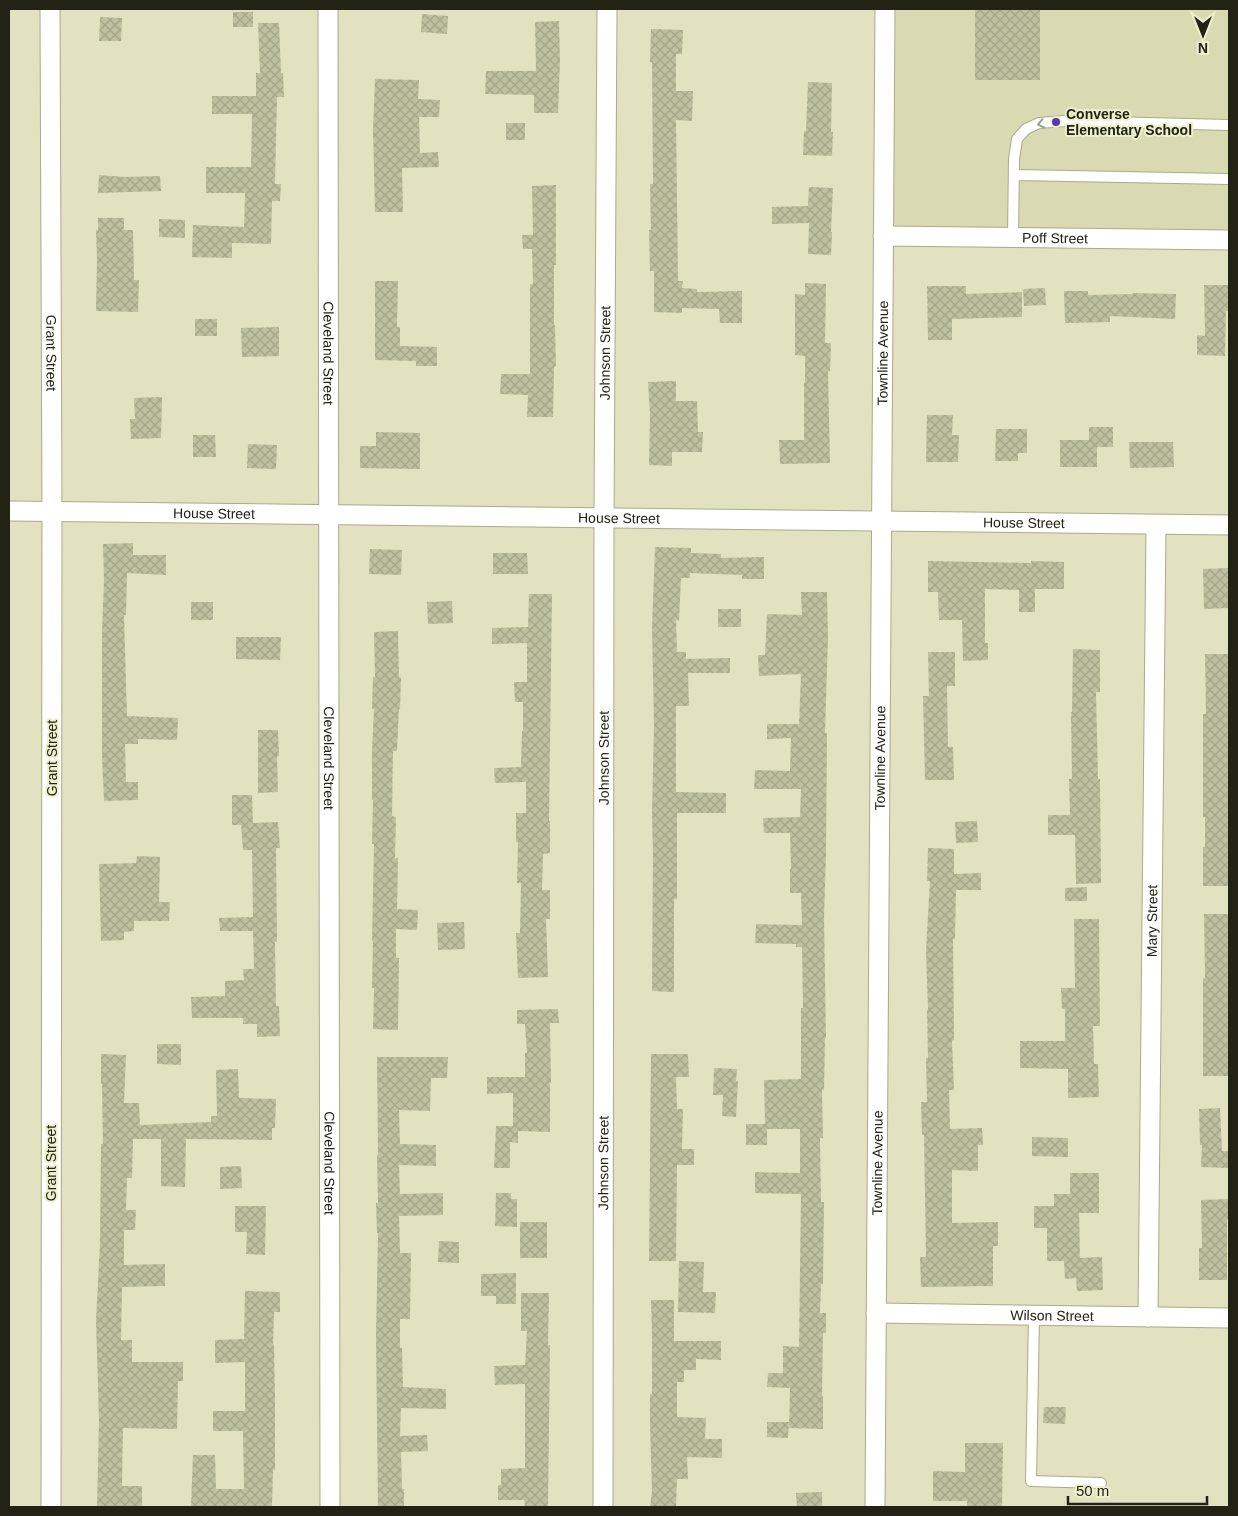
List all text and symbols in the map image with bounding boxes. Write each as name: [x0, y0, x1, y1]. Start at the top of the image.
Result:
north arrow: [1178, 10, 1228, 60]
text: N: [1198, 40, 1208, 56]
place label: Converse Elementary School: [1066, 106, 1192, 138]
marker: Converse Elementary School: [1050, 116, 1062, 128]
one-way arrow: [1037, 118, 1045, 129]
street label: Poff Street: [1022, 230, 1088, 246]
street label: Townline Avenue: [874, 300, 891, 406]
street label: Cleveland Street: [320, 301, 337, 405]
street label: Johnson Street: [597, 306, 613, 400]
street label: Grant Street: [43, 315, 60, 391]
street label: House Street: [173, 505, 255, 522]
street label: House Street: [578, 510, 660, 526]
street label: House Street: [983, 514, 1065, 531]
street label: Townline Avenue: [872, 705, 888, 811]
street label: Cleveland Street: [321, 706, 337, 810]
street label: Johnson Street: [596, 711, 612, 805]
street label: Grant Street: [44, 720, 60, 796]
street label: Mary Street: [1144, 885, 1160, 957]
street label: Townline Avenue: [869, 1110, 886, 1216]
street label: Cleveland Street: [321, 1111, 338, 1215]
street label: Johnson Street: [595, 1116, 611, 1210]
street label: Grant Street: [43, 1125, 59, 1201]
street label: Wilson Street: [1010, 1307, 1094, 1324]
scale bar: [1068, 1474, 1207, 1506]
text: 50 m: [1076, 1482, 1109, 1499]

